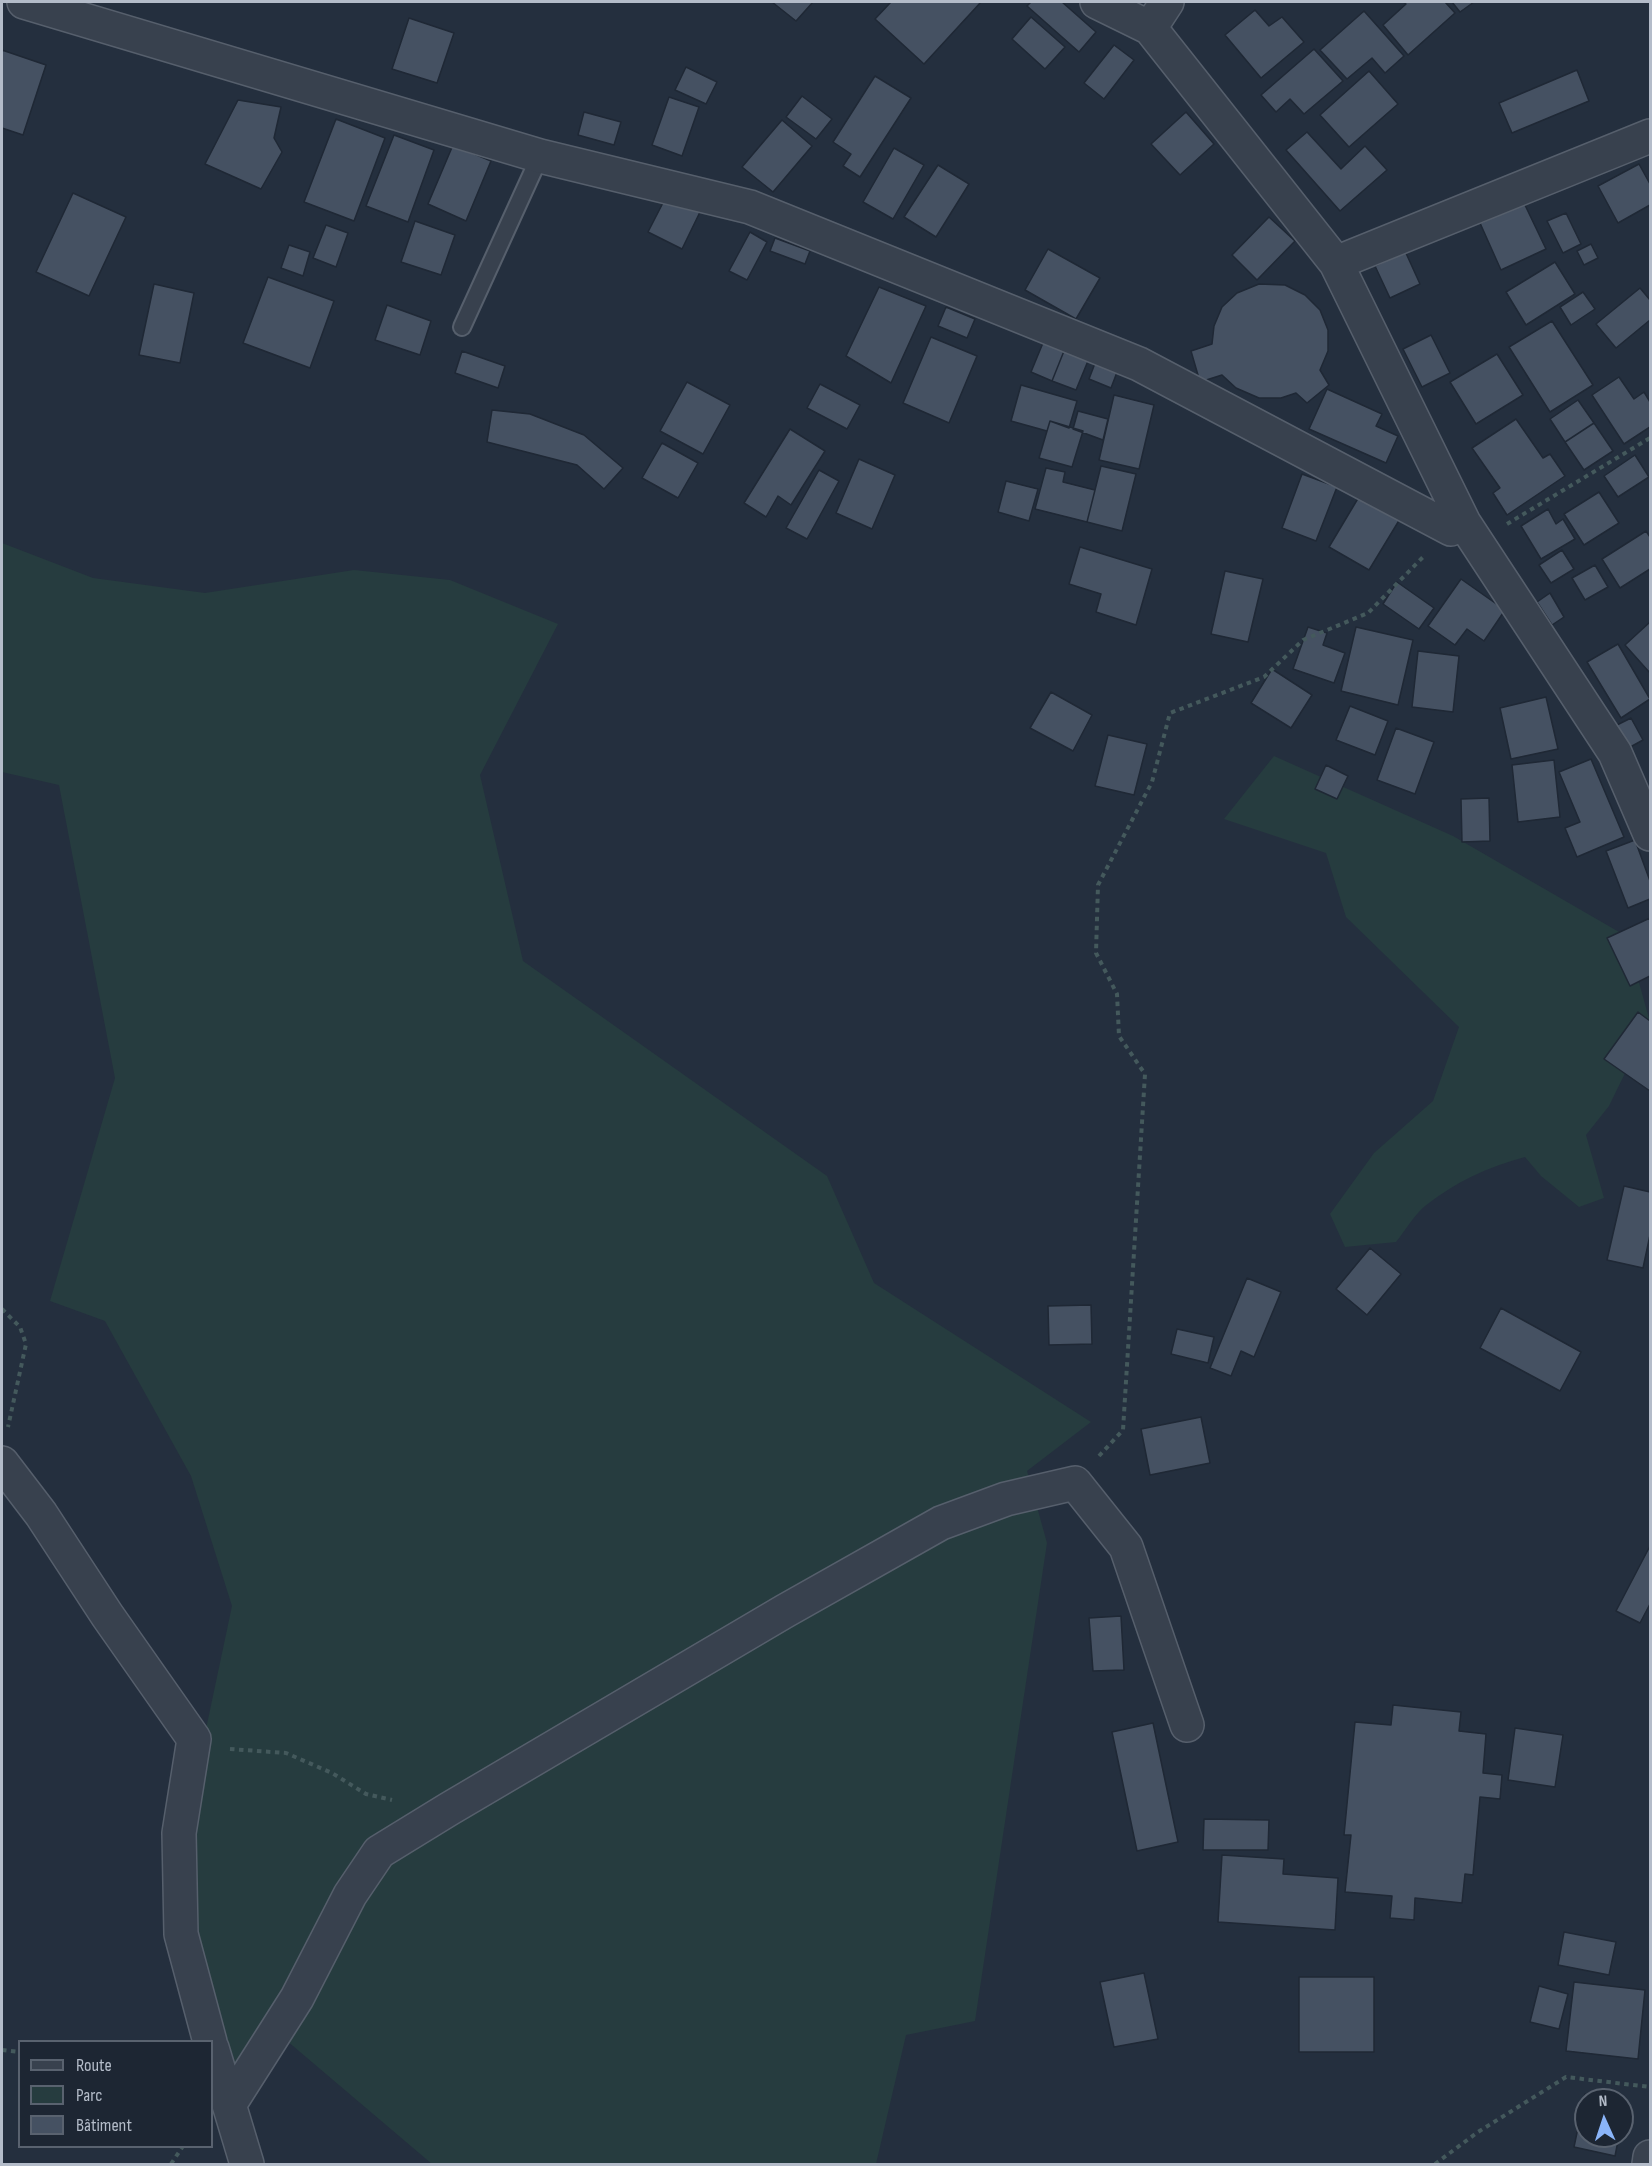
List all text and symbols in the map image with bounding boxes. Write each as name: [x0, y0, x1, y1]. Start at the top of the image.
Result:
legend: [18, 2040, 213, 2148]
text: Route: [76, 2055, 112, 2076]
text: Parc: [76, 2085, 102, 2106]
north arrow: [1574, 2088, 1634, 2148]
text: N: [1598, 2092, 1608, 2111]
text: Bâtiment: [76, 2115, 132, 2136]

